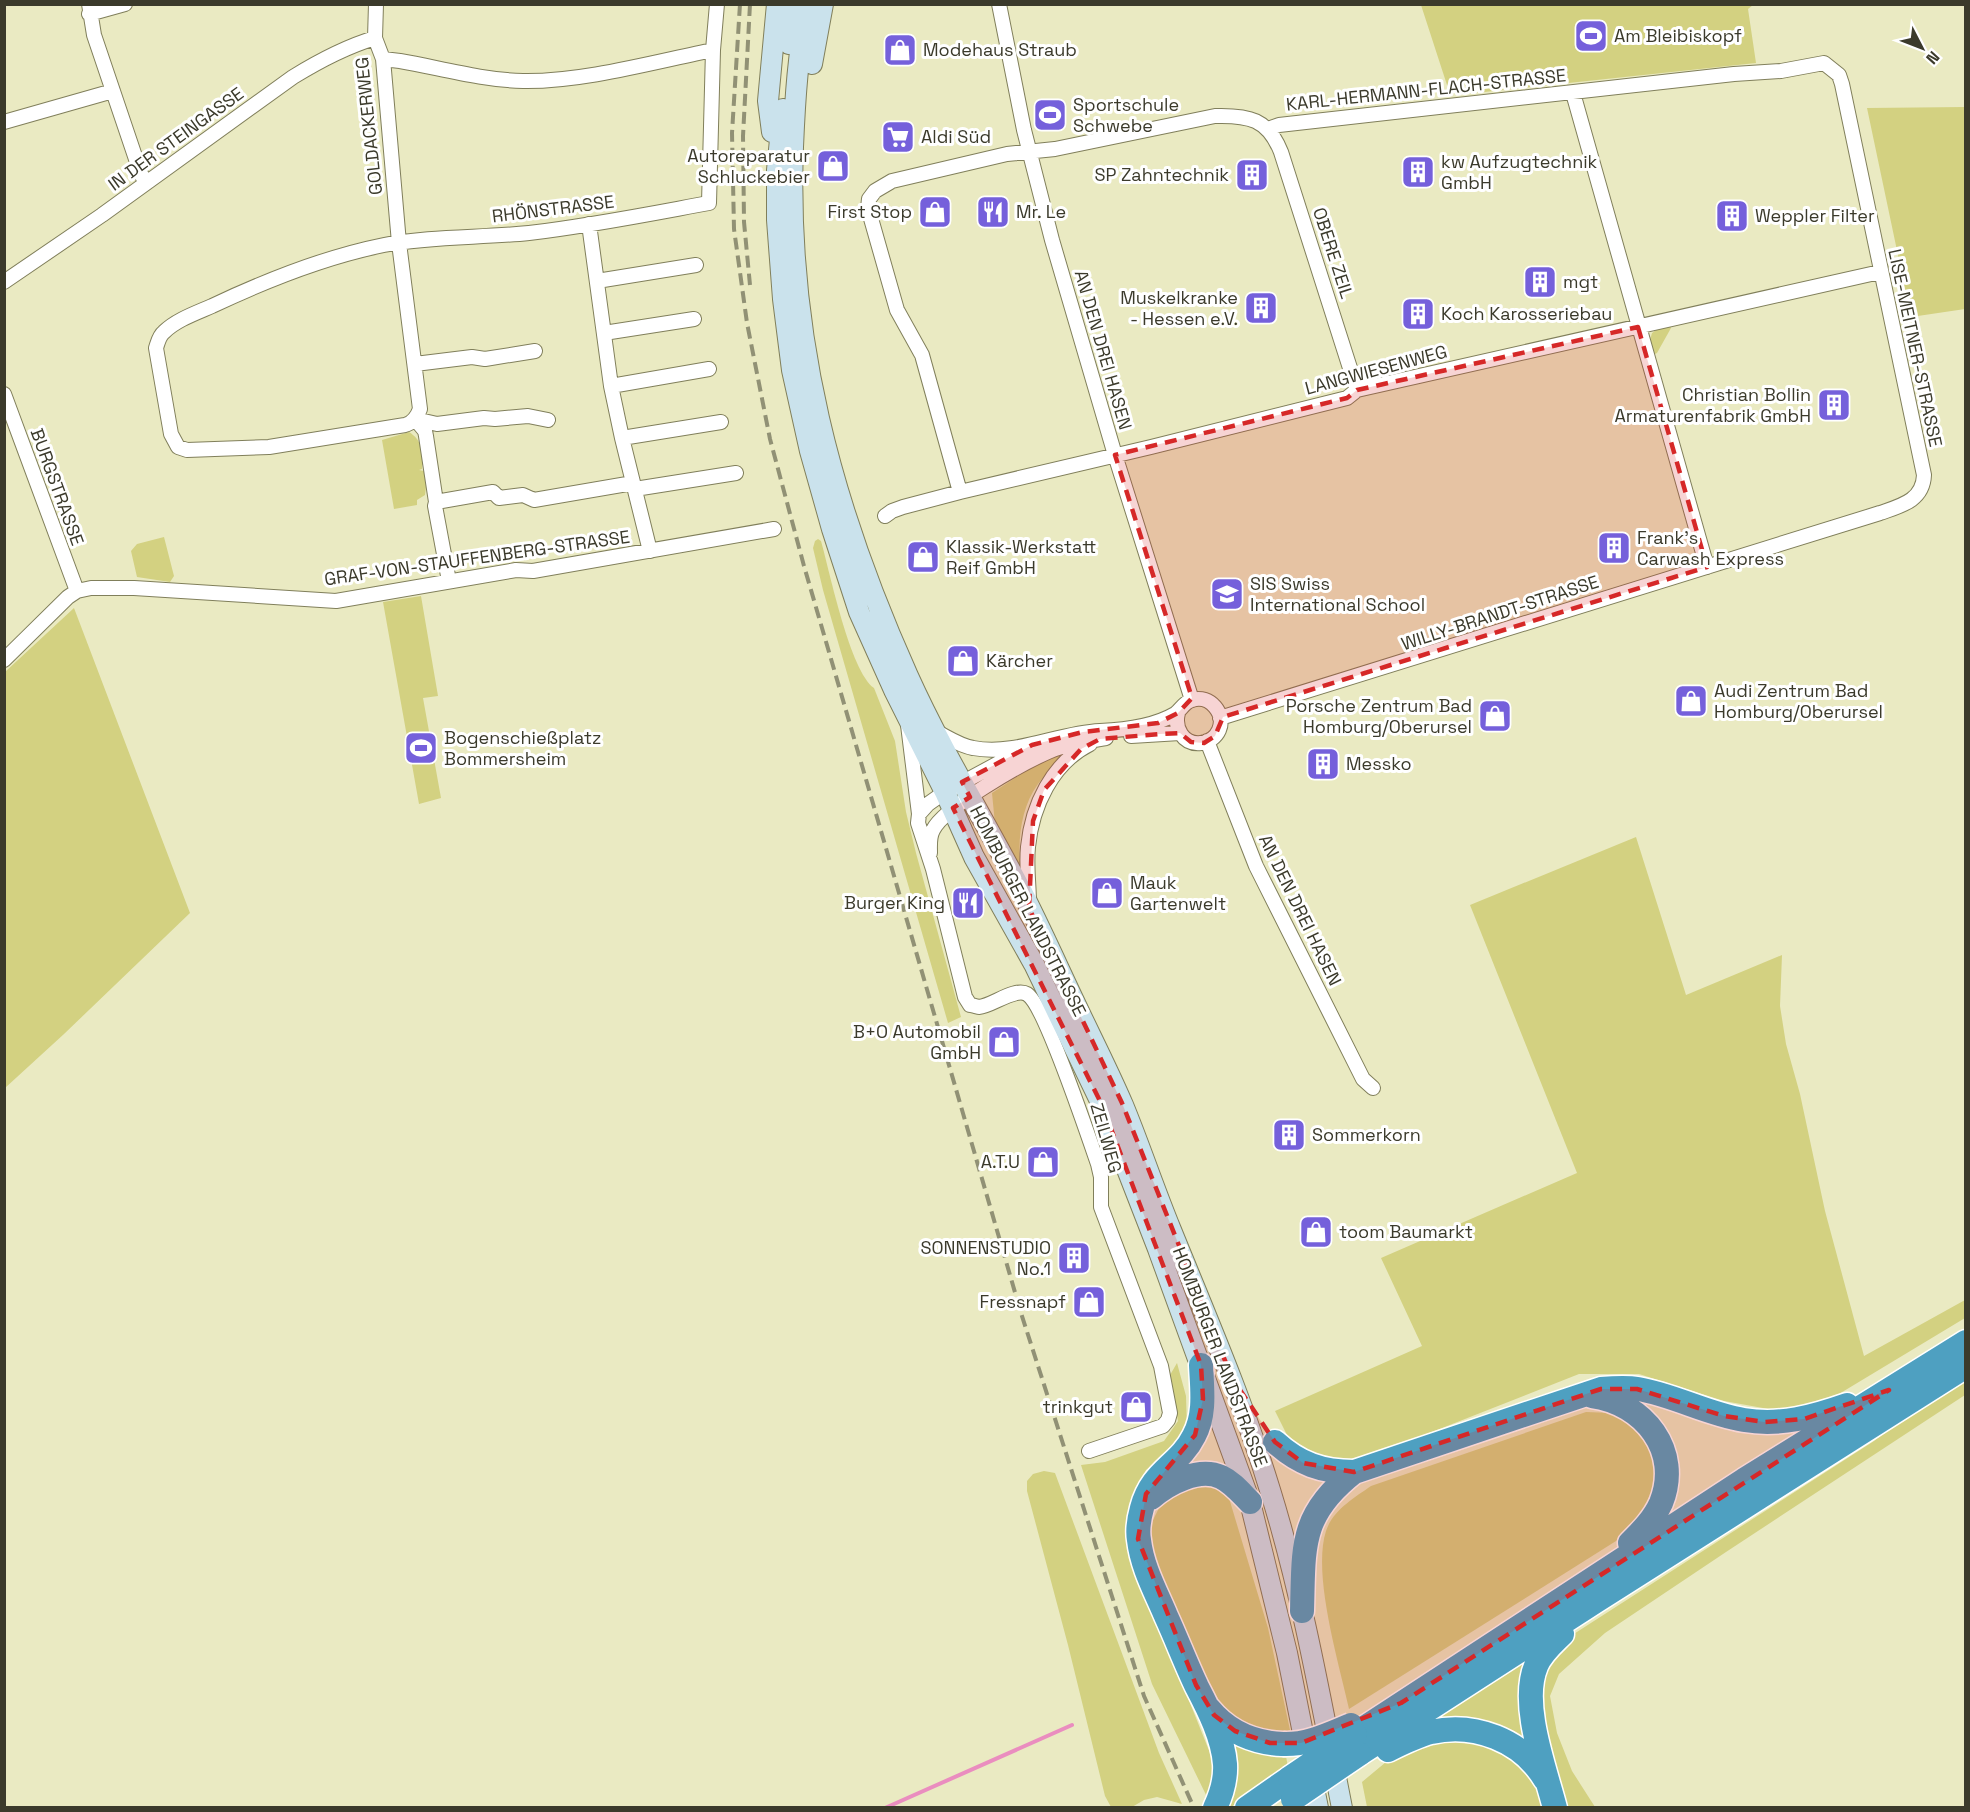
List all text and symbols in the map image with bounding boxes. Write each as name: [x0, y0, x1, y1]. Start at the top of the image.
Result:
sports icon: Am Bleibiskopf: [1573, 18, 1609, 54]
north arrow: [1892, 18, 1952, 78]
place label: Am Bleibiskopf: [1614, 24, 1742, 47]
shop icon: Modehaus Straub: [882, 32, 918, 68]
place label: Modehaus Straub: [923, 38, 1077, 61]
text: N: [1921, 47, 1944, 69]
street label: GOLDACKERWEG: [350, 56, 387, 196]
street label: KARL-HERMANN-FLACH-STRASSE: [1285, 63, 1567, 116]
street label: IN DER STEINGASSE: [103, 82, 248, 195]
place label: Sportschule Schwebe: [1073, 93, 1179, 137]
sports icon: Sportschule Schwebe: [1032, 97, 1068, 133]
supermarket icon: Aldi Süd: [880, 119, 916, 155]
place label: Aldi Süd: [921, 125, 991, 148]
place label: Autoreparatur Schluckebier: [687, 144, 810, 188]
shop icon: Autoreparatur Schluckebier: [815, 148, 851, 184]
place label: kw Aufzugtechnik GmbH: [1441, 150, 1598, 194]
building icon: kw Aufzugtechnik GmbH: [1400, 154, 1436, 190]
building icon: SP Zahntechnik: [1234, 157, 1270, 193]
place label: SP Zahntechnik: [1094, 163, 1229, 186]
street label: RHÖNSTRASSE: [490, 190, 615, 227]
shop icon: First Stop: [917, 194, 953, 230]
restaurant icon: Mr. Le: [975, 194, 1011, 230]
building icon: Weppler Filter: [1714, 198, 1750, 234]
place label: First Stop: [827, 200, 912, 223]
place label: Mr. Le: [1016, 200, 1066, 223]
street label: OBERE ZEIL: [1308, 204, 1359, 301]
place label: Weppler Filter: [1755, 204, 1875, 227]
street label: LISE-MEITNER-STRASSE: [1883, 247, 1948, 449]
building icon: mgt: [1522, 264, 1558, 300]
street label: AN DEN DREI HASEN: [1070, 267, 1137, 432]
place label: mgt: [1563, 270, 1598, 293]
place label: Muskelkranke - Hessen e.V.: [1120, 286, 1238, 330]
building icon: Muskelkranke - Hessen e.V.: [1243, 290, 1279, 326]
building icon: Koch Karosseriebau: [1400, 296, 1436, 332]
place label: Koch Karosseriebau: [1441, 302, 1612, 325]
street label: LANGWIESENWEG: [1302, 339, 1449, 400]
place label: Christian Bollin Armaturenfabrik GmbH: [1614, 383, 1811, 427]
building icon: Christian Bollin Armaturenfabrik GmbH: [1816, 387, 1852, 423]
street label: BURGSTRASSE: [26, 425, 89, 549]
street label: GRAF-VON-STAUFFENBERG-STRASSE: [323, 525, 631, 590]
place label: Frank's Carwash Express: [1637, 526, 1784, 570]
building icon: Frank's Carwash Express: [1596, 530, 1632, 566]
place label: Klassik-Werkstatt Reif GmbH: [946, 535, 1096, 579]
shop icon: Klassik-Werkstatt Reif GmbH: [905, 539, 941, 575]
street label: WILLY-BRANDT-STRASSE: [1398, 570, 1602, 655]
place label: SIS Swiss International School: [1250, 572, 1425, 616]
school or university icon: SIS Swiss International School: [1209, 576, 1245, 612]
shop icon: Kärcher: [945, 643, 981, 679]
place label: Kärcher: [986, 649, 1053, 672]
place label: Audi Zentrum Bad Homburg/Oberursel: [1714, 679, 1883, 723]
shop icon: Audi Zentrum Bad Homburg/Oberursel: [1673, 683, 1709, 719]
place label: Porsche Zentrum Bad Homburg/Oberursel: [1286, 694, 1472, 738]
shop icon: Porsche Zentrum Bad Homburg/Oberursel: [1477, 698, 1513, 734]
place label: Bogenschießplatz Bommersheim: [444, 726, 601, 770]
sports icon: Bogenschießplatz Bommersheim: [403, 730, 439, 766]
building icon: Messko: [1305, 746, 1341, 782]
place label: Messko: [1346, 752, 1412, 775]
street label: HOMBURGER LANDSTRASSE: [965, 801, 1092, 1020]
street label: AN DEN DREI HASEN: [1254, 830, 1347, 989]
place label: Mauk Gartenwelt: [1130, 871, 1226, 915]
shop icon: Mauk Gartenwelt: [1089, 875, 1125, 911]
restaurant icon: Burger King: [950, 885, 986, 921]
place label: Burger King: [844, 891, 945, 914]
place label: B+O Automobil GmbH: [853, 1020, 981, 1064]
shop icon: B+O Automobil GmbH: [986, 1024, 1022, 1060]
street label: ZEILWEG: [1086, 1100, 1127, 1176]
building icon: Sommerkorn: [1271, 1117, 1307, 1153]
place label: Sommerkorn: [1312, 1123, 1421, 1146]
shop icon: A.T.U: [1025, 1144, 1061, 1180]
place label: A.T.U: [981, 1150, 1020, 1173]
shop icon: toom Baumarkt: [1298, 1214, 1334, 1250]
place label: toom Baumarkt: [1339, 1220, 1473, 1243]
place label: SONNENSTUDIO No.1: [920, 1236, 1051, 1280]
building icon: SONNENSTUDIO No.1: [1056, 1240, 1092, 1276]
street label: HOMBURGER LANDSTRASSE: [1168, 1244, 1273, 1470]
shop icon: Fressnapf: [1071, 1284, 1107, 1320]
place label: Fressnapf: [980, 1290, 1066, 1313]
shop icon: trinkgut: [1118, 1389, 1154, 1425]
place label: trinkgut: [1042, 1395, 1113, 1418]

